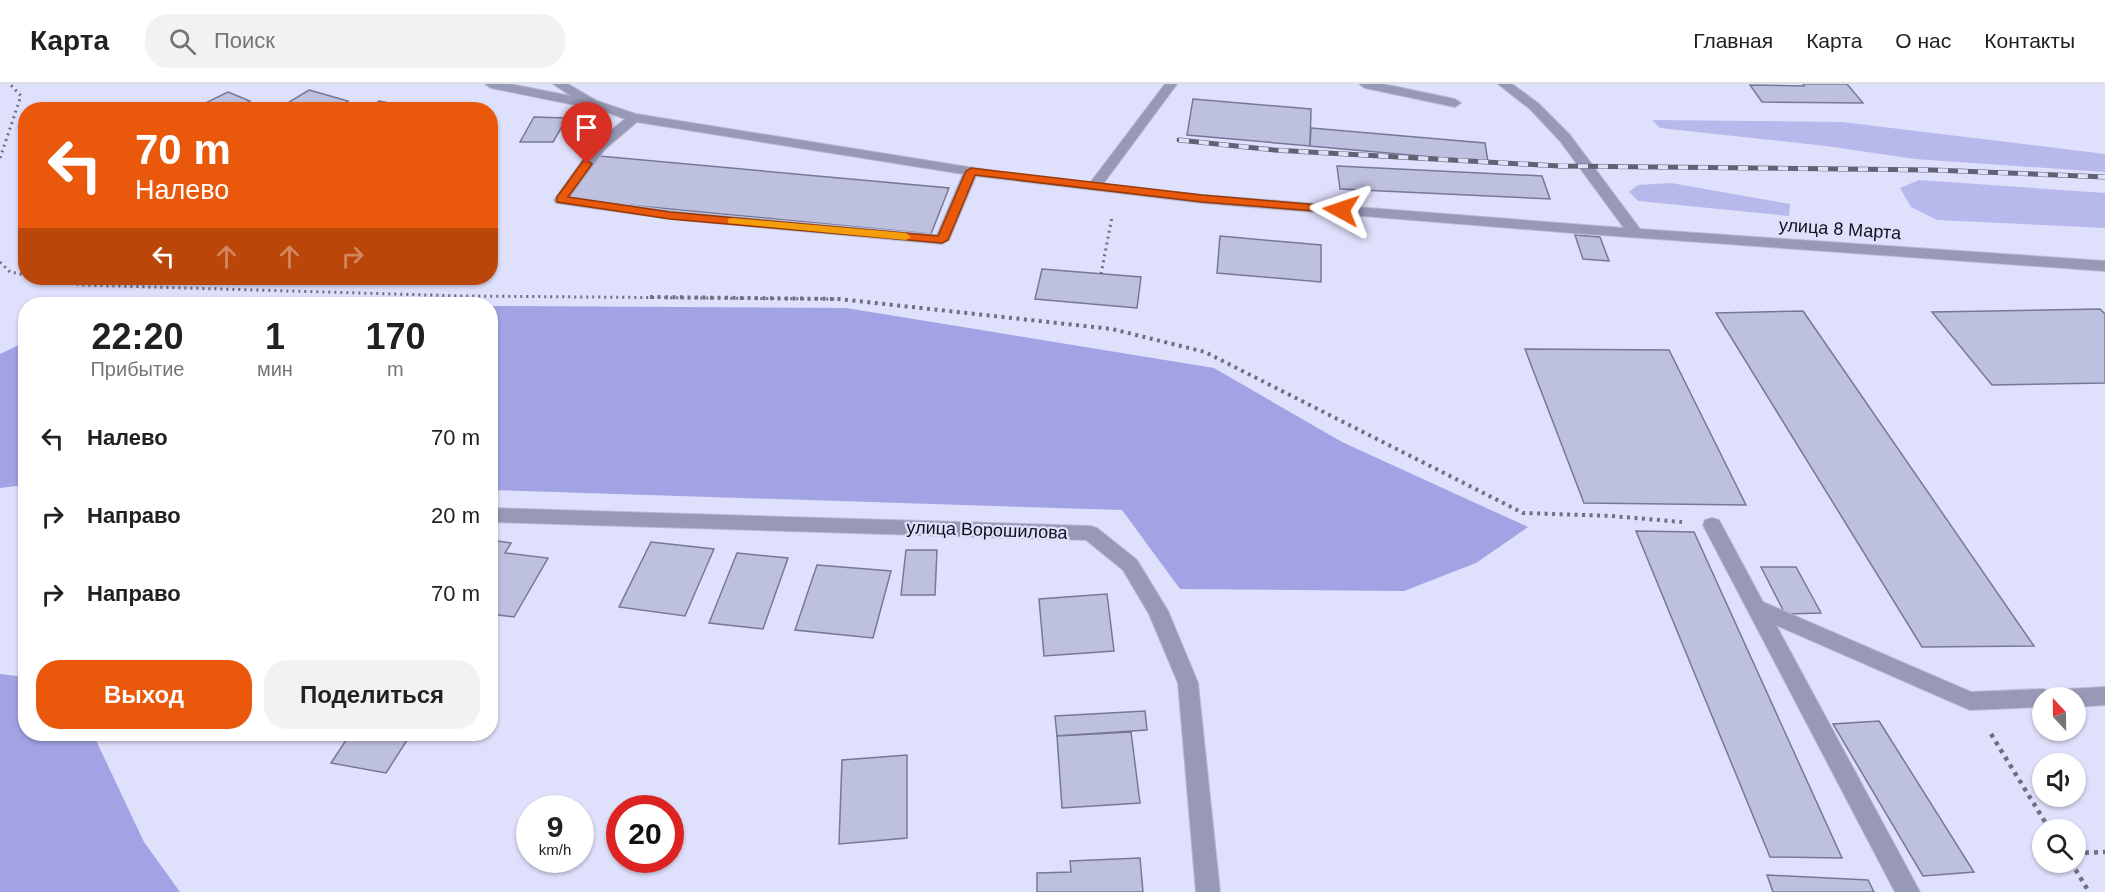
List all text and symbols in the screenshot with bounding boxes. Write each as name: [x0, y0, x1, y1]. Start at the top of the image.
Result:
search box: [145, 14, 565, 68]
text: Карта: [30, 25, 109, 56]
icon: search: [166, 25, 199, 58]
text: Поиск: [214, 28, 275, 53]
text: Главная: [1693, 29, 1773, 52]
text: Карта: [1806, 29, 1862, 52]
text: О нас: [1895, 29, 1951, 52]
text: Контакты: [1984, 29, 2075, 52]
pin: [561, 102, 612, 164]
icon: arrive: [570, 111, 603, 144]
icon: left: [36, 126, 114, 204]
text: 70 m: [135, 126, 231, 173]
text: Налево: [135, 175, 229, 205]
position arrow: [1309, 178, 1373, 242]
street label: улица 8 Марта: [1778, 215, 1903, 243]
icon: left: [147, 240, 180, 273]
icon: ahead: [210, 240, 243, 273]
icon: ahead: [273, 240, 306, 273]
icon: right: [336, 240, 369, 273]
text: 22:20: [91, 316, 184, 357]
text: 1: [265, 316, 285, 357]
text: 170: [365, 316, 425, 357]
text: Прибытие: [90, 358, 184, 380]
text: мин: [257, 358, 293, 380]
text: m: [387, 358, 404, 380]
icon: left: [36, 422, 69, 455]
text: Налево: [87, 425, 168, 450]
text: 70 m: [431, 425, 480, 450]
icon: right: [36, 500, 69, 533]
text: Направо: [87, 503, 181, 528]
text: 20 m: [431, 503, 480, 528]
street label: улица Ворошилова: [906, 517, 1069, 543]
icon: right: [36, 578, 69, 611]
text: Направо: [87, 581, 181, 606]
text: 70 m: [431, 581, 480, 606]
button: Выход: [36, 660, 252, 729]
button: Поделиться: [264, 660, 480, 729]
north arrow: [2032, 687, 2086, 741]
map controls: [2032, 687, 2086, 873]
button: sound: [2032, 753, 2086, 807]
speed limit sign: 20: [606, 795, 684, 873]
text: 9: [547, 810, 563, 843]
button: search: [2032, 819, 2086, 873]
text: km/h: [539, 841, 571, 858]

